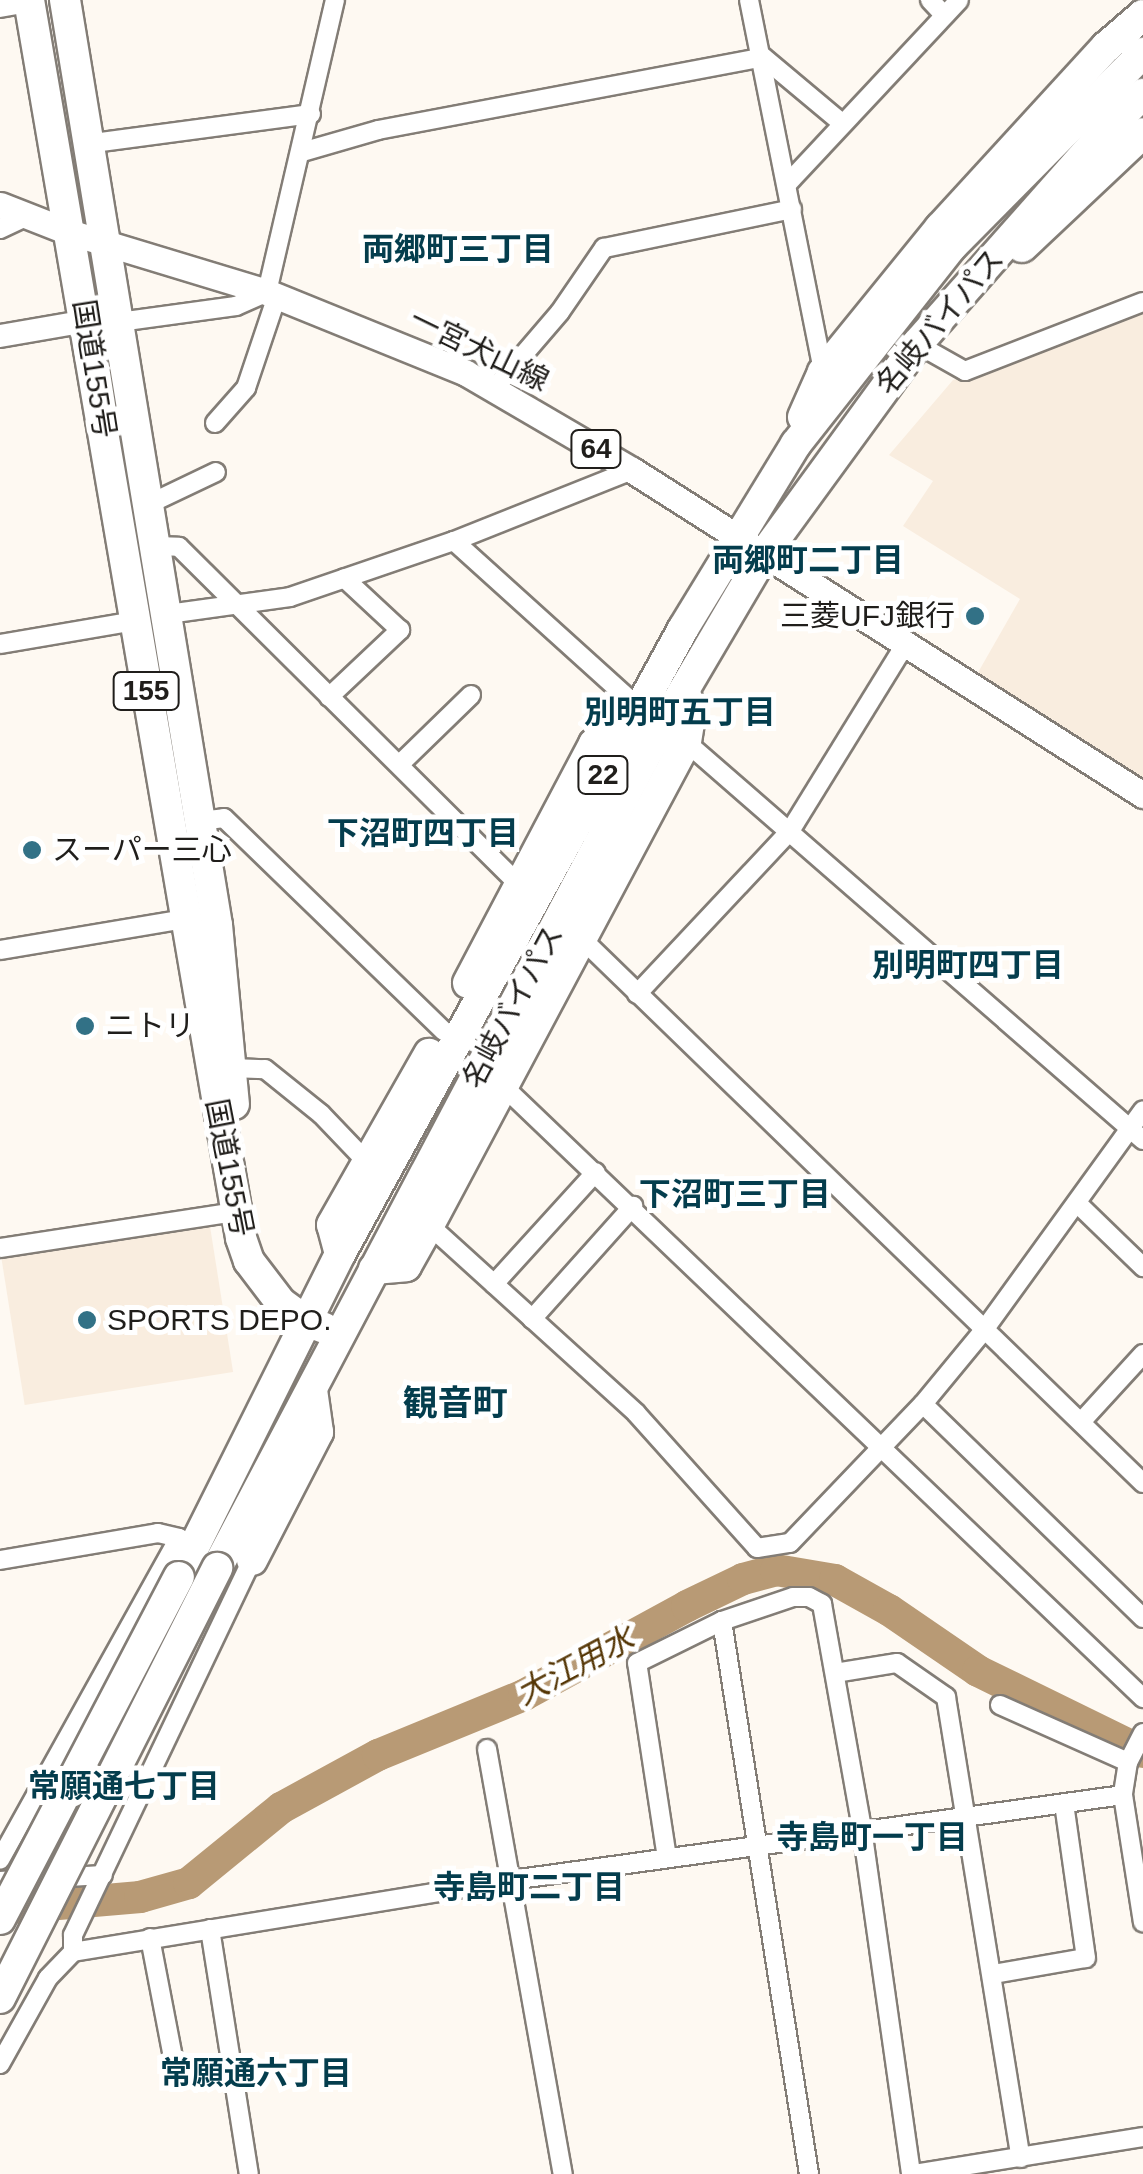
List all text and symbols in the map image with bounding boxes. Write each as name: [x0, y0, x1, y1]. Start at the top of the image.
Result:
district label: 両郷町三丁目: [362, 230, 554, 268]
street label: 名岐バイパス: [868, 241, 1012, 403]
street label: 国道155号: [65, 297, 123, 441]
street label: 一宮犬山線: [404, 301, 554, 399]
road number: 64: [568, 426, 624, 472]
district label: 両郷町二丁目: [712, 541, 904, 579]
place label: 三菱UFJ銀行: [780, 598, 955, 634]
marker: 三菱UFJ銀行: [964, 605, 986, 627]
road number: 155: [111, 668, 181, 714]
district label: 別明町五丁目: [584, 693, 776, 731]
road number: 22: [576, 752, 630, 798]
district label: 下沼町四丁目: [327, 814, 519, 852]
place label: スーパー三心: [52, 832, 232, 868]
marker: スーパー三心: [21, 839, 43, 861]
street label: 名岐バイパス: [455, 919, 571, 1095]
district label: 別明町四丁目: [872, 946, 1064, 984]
place label: ニトリ: [105, 1008, 195, 1044]
marker: ニトリ: [74, 1015, 96, 1037]
street label: 国道155号: [198, 1096, 260, 1240]
district label: 下沼町三丁目: [639, 1175, 831, 1213]
place label: SPORTS DEPO.: [107, 1302, 332, 1338]
marker: SPORTS DEPO.: [76, 1309, 98, 1331]
district label: 観音町: [403, 1382, 507, 1424]
water label: 大江用水: [509, 1619, 641, 1713]
district label: 常願通七丁目: [28, 1767, 220, 1805]
district label: 寺島町一丁目: [776, 1818, 968, 1856]
district label: 寺島町二丁目: [433, 1868, 625, 1906]
district label: 常願通六丁目: [160, 2054, 352, 2092]

